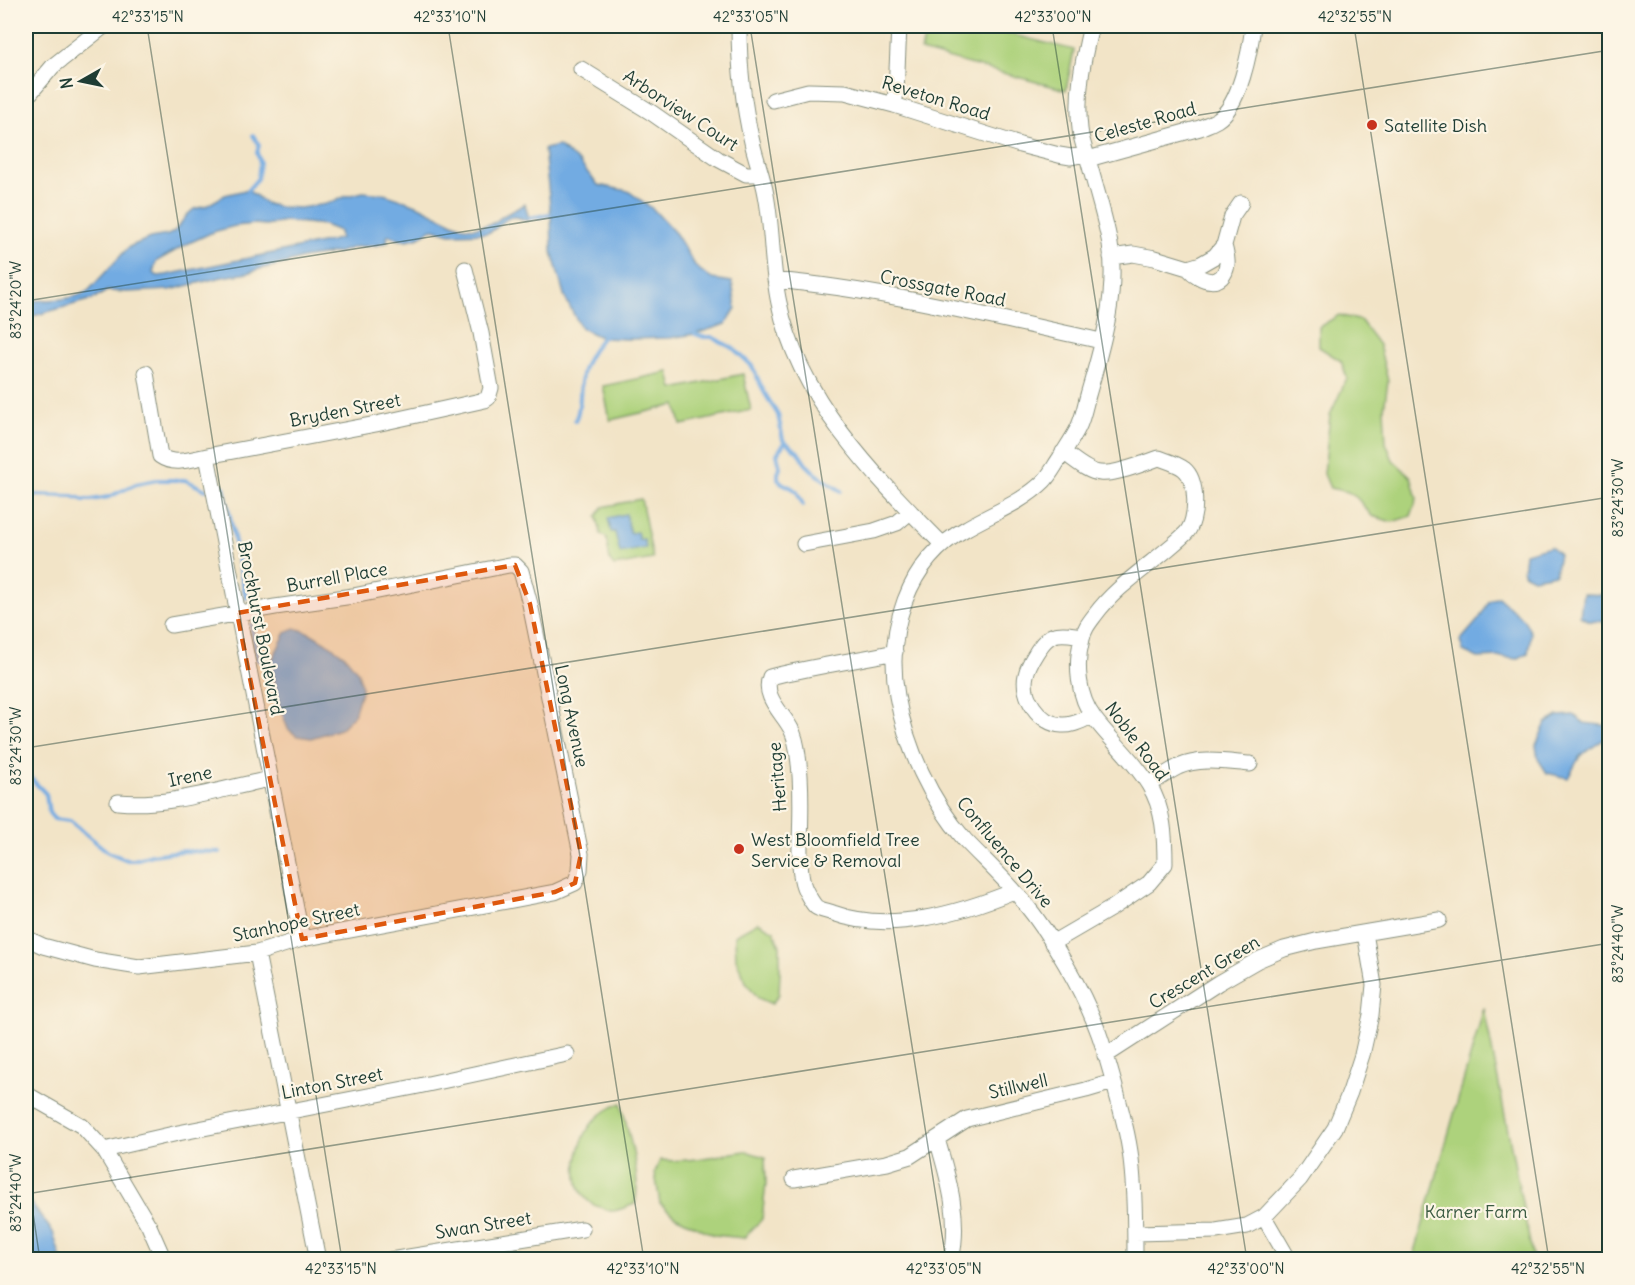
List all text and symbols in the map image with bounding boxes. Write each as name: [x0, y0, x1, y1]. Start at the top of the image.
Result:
text: 42°33'15"N: [112, 7, 184, 26]
text: 42°33'10"N: [413, 7, 487, 26]
text: 42°33'05"N: [713, 7, 789, 26]
text: 42°33'00"N: [1014, 7, 1092, 26]
text: 42°32'55"N: [1318, 7, 1392, 26]
north arrow: [51, 51, 111, 111]
street label: Arborview Court: [619, 64, 743, 156]
street label: Reveton Road: [879, 71, 993, 126]
text: N: [55, 76, 77, 90]
street label: Celeste Road: [1091, 96, 1199, 148]
place label: Satellite Dish: [1384, 114, 1487, 137]
marker: Satellite Dish: [1365, 118, 1379, 132]
text: 83°24'20"W: [6, 260, 25, 339]
street label: Crossgate Road: [878, 265, 1008, 312]
street label: Bryden Street: [288, 388, 402, 432]
text: 83°24'30"W: [1608, 458, 1627, 537]
street label: Brockhurst Boulevard: [233, 539, 289, 717]
street label: Burrell Place: [285, 557, 389, 597]
street label: Long Avenue: [550, 662, 594, 770]
street label: Noble Road: [1100, 697, 1174, 785]
text: 83°24'30"W: [6, 706, 25, 785]
street label: Heritage: [762, 741, 792, 813]
street label: Irene: [166, 760, 214, 792]
street label: Confluence Drive: [952, 792, 1058, 912]
place label: West Bloomfield Tree Service & Removal: [751, 828, 920, 872]
marker: West Bloomfield Tree Service & Removal: [732, 842, 746, 856]
street label: Stanhope Street: [230, 897, 362, 947]
text: 83°24'40"W: [1608, 904, 1627, 983]
street label: Crescent Green: [1144, 930, 1264, 1014]
street label: Linton Street: [279, 1062, 385, 1104]
street label: Stillwell: [986, 1068, 1050, 1104]
text: 83°24'40"W: [6, 1153, 25, 1232]
park label: Karner Farm: [1424, 1200, 1528, 1223]
street label: Swan Street: [433, 1206, 533, 1244]
text: 42°33'15"N: [305, 1259, 377, 1278]
text: 42°33'10"N: [606, 1259, 680, 1278]
text: 42°33'05"N: [906, 1259, 982, 1278]
text: 42°33'00"N: [1207, 1259, 1285, 1278]
text: 42°32'55"N: [1511, 1259, 1585, 1278]

